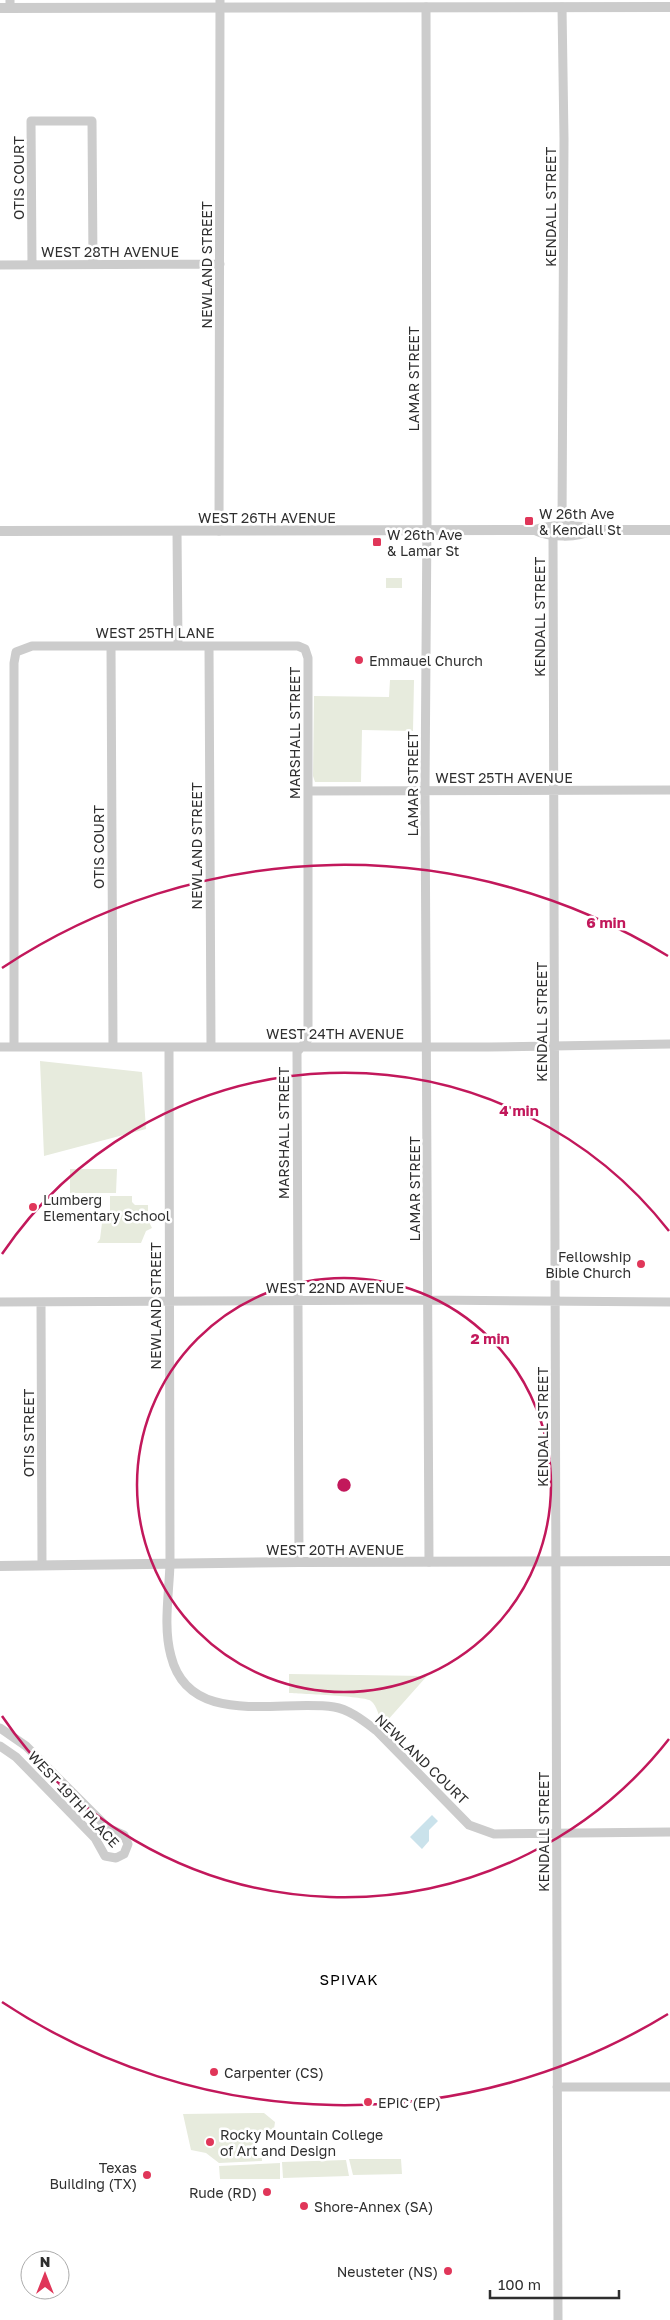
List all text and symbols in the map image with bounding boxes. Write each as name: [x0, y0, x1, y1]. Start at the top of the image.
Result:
street label: OTIS COURT: [10, 136, 27, 220]
street label: KENDALL STREET: [542, 147, 559, 267]
street label: NEWLAND STREET: [198, 201, 215, 329]
street label: WEST 28TH AVENUE: [41, 243, 179, 260]
street label: LAMAR STREET: [405, 326, 422, 432]
place label: W 26th Ave & Kendall St: [539, 505, 621, 538]
street label: WEST 26TH AVENUE: [198, 509, 336, 526]
marker: W 26th Ave & Kendall St: [523, 515, 535, 527]
place label: W 26th Ave & Lamar St: [387, 526, 462, 559]
marker: W 26th Ave & Lamar St: [371, 536, 383, 548]
street label: KENDALL STREET: [531, 557, 548, 677]
street label: WEST 25TH LANE: [96, 624, 215, 641]
place label: Emmauel Church: [369, 652, 483, 669]
marker: Emmauel Church: [353, 654, 365, 666]
street label: MARSHALL STREET: [286, 667, 303, 799]
street label: LAMAR STREET: [404, 731, 421, 837]
street label: WEST 25TH AVENUE: [435, 769, 573, 786]
street label: NEWLAND STREET: [188, 782, 205, 910]
street label: OTIS COURT: [90, 805, 107, 889]
text: 6 min: [586, 913, 626, 931]
street label: KENDALL STREET: [533, 962, 550, 1082]
street label: WEST 24TH AVENUE: [266, 1025, 404, 1042]
street label: MARSHALL STREET: [275, 1067, 292, 1199]
text: 4 min: [499, 1101, 539, 1119]
street label: LAMAR STREET: [406, 1136, 423, 1242]
place label: Lumberg Elementary School: [43, 1191, 170, 1224]
marker: Lumberg Elementary School: [27, 1201, 39, 1213]
street label: NEWLAND STREET: [147, 1242, 164, 1370]
place label: Fellowship Bible Church: [545, 1248, 631, 1281]
marker: Fellowship Bible Church: [635, 1258, 647, 1270]
street label: WEST 22ND AVENUE: [266, 1279, 404, 1296]
text: 2 min: [470, 1329, 510, 1347]
street label: KENDALL STREET: [534, 1367, 551, 1487]
street label: OTIS STREET: [20, 1388, 37, 1477]
centre of rings: [335, 1476, 353, 1494]
street label: WEST 20TH AVENUE: [266, 1541, 404, 1558]
street label: NEWLAND COURT: [372, 1710, 472, 1808]
street label: WEST 19TH PLACE: [25, 1747, 123, 1851]
street label: KENDALL STREET: [535, 1772, 552, 1892]
district label: SPIVAK: [319, 1970, 379, 1988]
place label: Carpenter (CS): [224, 2064, 324, 2081]
marker: Carpenter (CS): [208, 2066, 220, 2078]
place label: EPiC (EP): [378, 2094, 441, 2111]
marker: EPiC (EP): [362, 2096, 374, 2108]
place label: Rocky Mountain College of Art and Design: [220, 2126, 383, 2159]
marker: Rocky Mountain College of Art and Design: [204, 2136, 216, 2148]
place label: Texas Building (TX): [49, 2159, 137, 2192]
marker: Texas Building (TX): [141, 2169, 153, 2181]
place label: Rude (RD): [189, 2184, 257, 2201]
marker: Rude (RD): [261, 2186, 273, 2198]
place label: Shore-Annex (SA): [314, 2198, 433, 2215]
marker: Shore-Annex (SA): [298, 2200, 310, 2212]
north arrow: [20, 2250, 70, 2300]
text: N: [40, 2253, 50, 2270]
place label: Neusteter (NS): [337, 2263, 438, 2280]
marker: Neusteter (NS): [442, 2265, 454, 2277]
scale bar: [490, 2268, 619, 2300]
text: 100 m: [498, 2275, 541, 2293]

